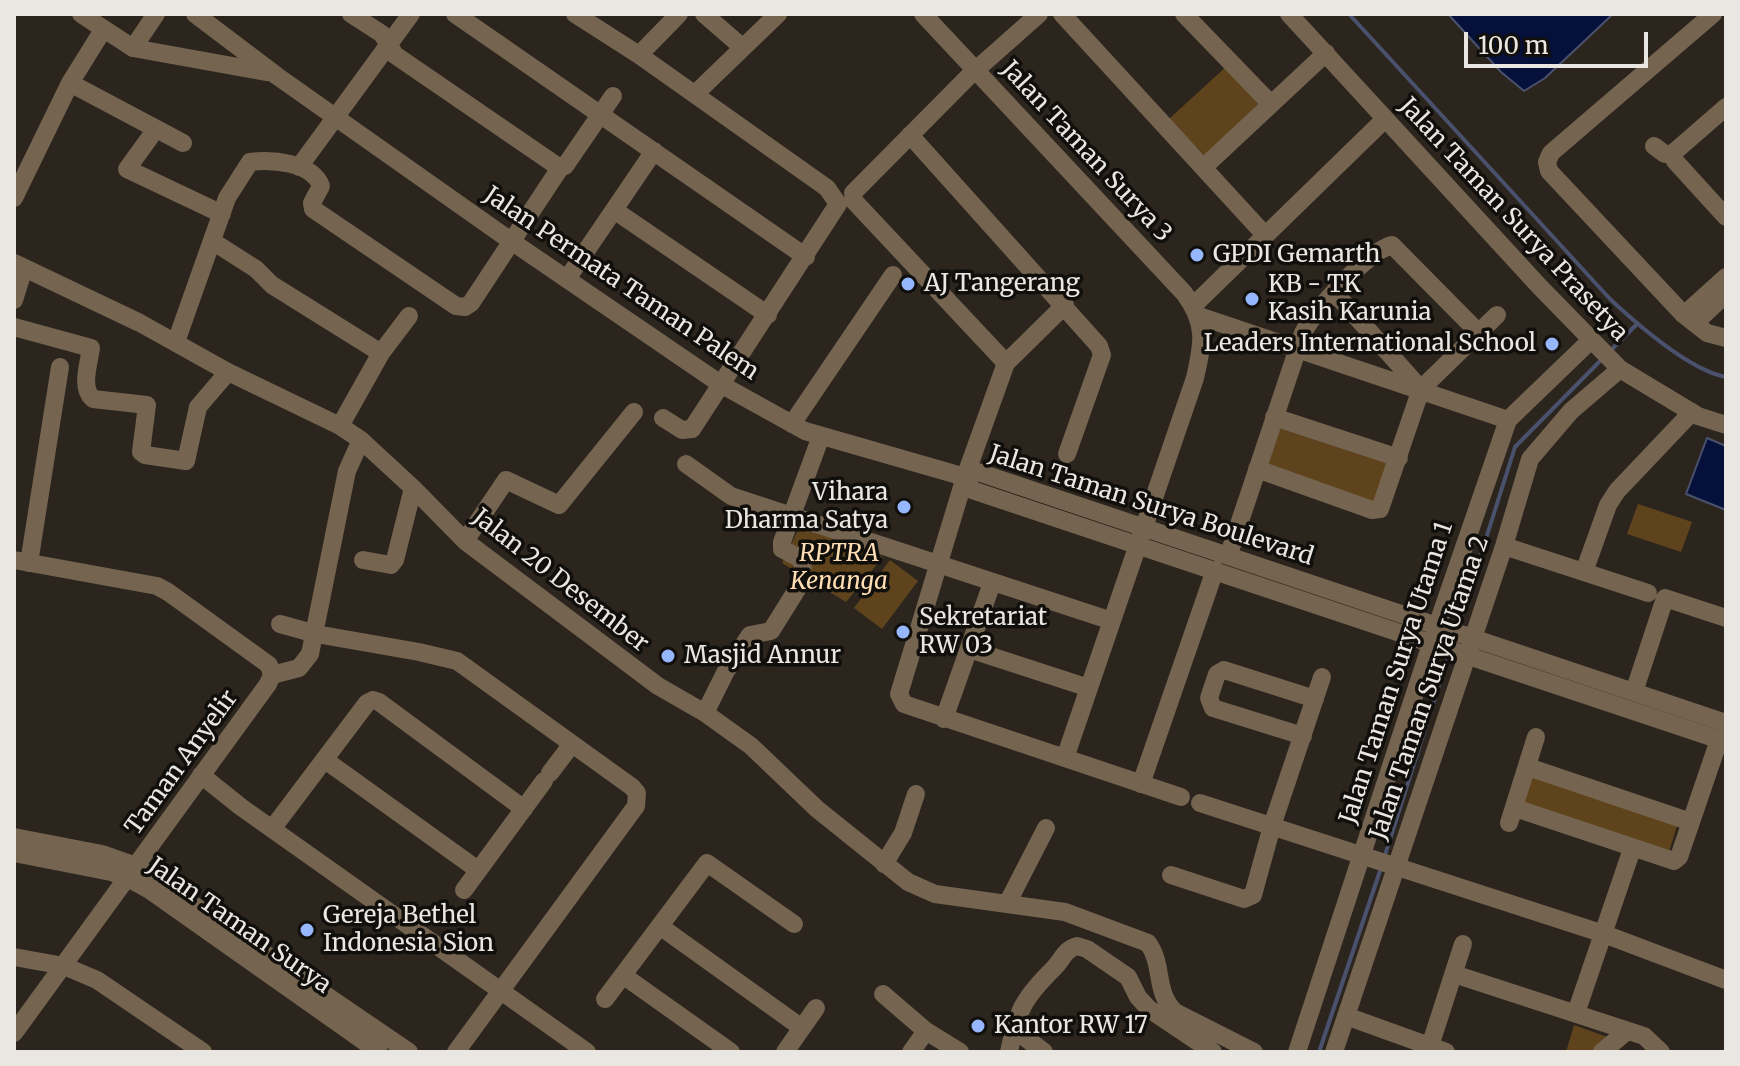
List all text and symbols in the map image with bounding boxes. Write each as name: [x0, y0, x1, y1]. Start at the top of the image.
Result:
scale bar: [1468, 16, 1652, 66]
text: 100 m: [1478, 30, 1548, 61]
street label: Jalan Taman Surya 3: [995, 56, 1177, 248]
street label: Jalan Taman Surya Prasetya: [1393, 92, 1633, 348]
street label: Jalan Permata Taman Palem: [478, 181, 764, 387]
place label: GPDI Gemarth: [1213, 241, 1380, 269]
marker: GPDI Gemarth: [1188, 246, 1206, 264]
place label: AJ Tangerang: [924, 270, 1080, 298]
place label: KB - TK Kasih Karunia: [1268, 271, 1431, 327]
marker: AJ Tangerang: [899, 275, 917, 293]
marker: KB - TK Kasih Karunia: [1243, 290, 1261, 308]
place label: Leaders International School: [1204, 330, 1536, 358]
marker: Leaders International School: [1543, 335, 1561, 353]
street label: Jalan Taman Surya Boulevard: [985, 440, 1317, 572]
place label: Vihara Dharma Satya: [725, 479, 888, 535]
marker: Vihara Dharma Satya: [895, 498, 913, 516]
street label: Jalan 20 Desember: [466, 503, 654, 659]
street label: Jalan Taman Surya Utama 1: [1334, 518, 1460, 828]
street label: Jalan Taman Surya Utama 2: [1364, 532, 1496, 844]
park label: RPTRA Kenanga: [790, 540, 888, 596]
place label: Sekretariat RW 03: [919, 604, 1047, 660]
marker: Sekretariat RW 03: [894, 623, 912, 641]
place label: Masjid Annur: [684, 642, 841, 670]
marker: Masjid Annur: [659, 647, 677, 665]
street label: Taman Anyelir: [120, 685, 244, 841]
street label: Jalan Taman Surya: [142, 852, 336, 1000]
place label: Gereja Bethel Indonesia Sion: [323, 902, 494, 958]
marker: Gereja Bethel Indonesia Sion: [298, 921, 316, 939]
place label: Kantor RW 17: [994, 1012, 1148, 1040]
marker: Kantor RW 17: [969, 1017, 987, 1035]

